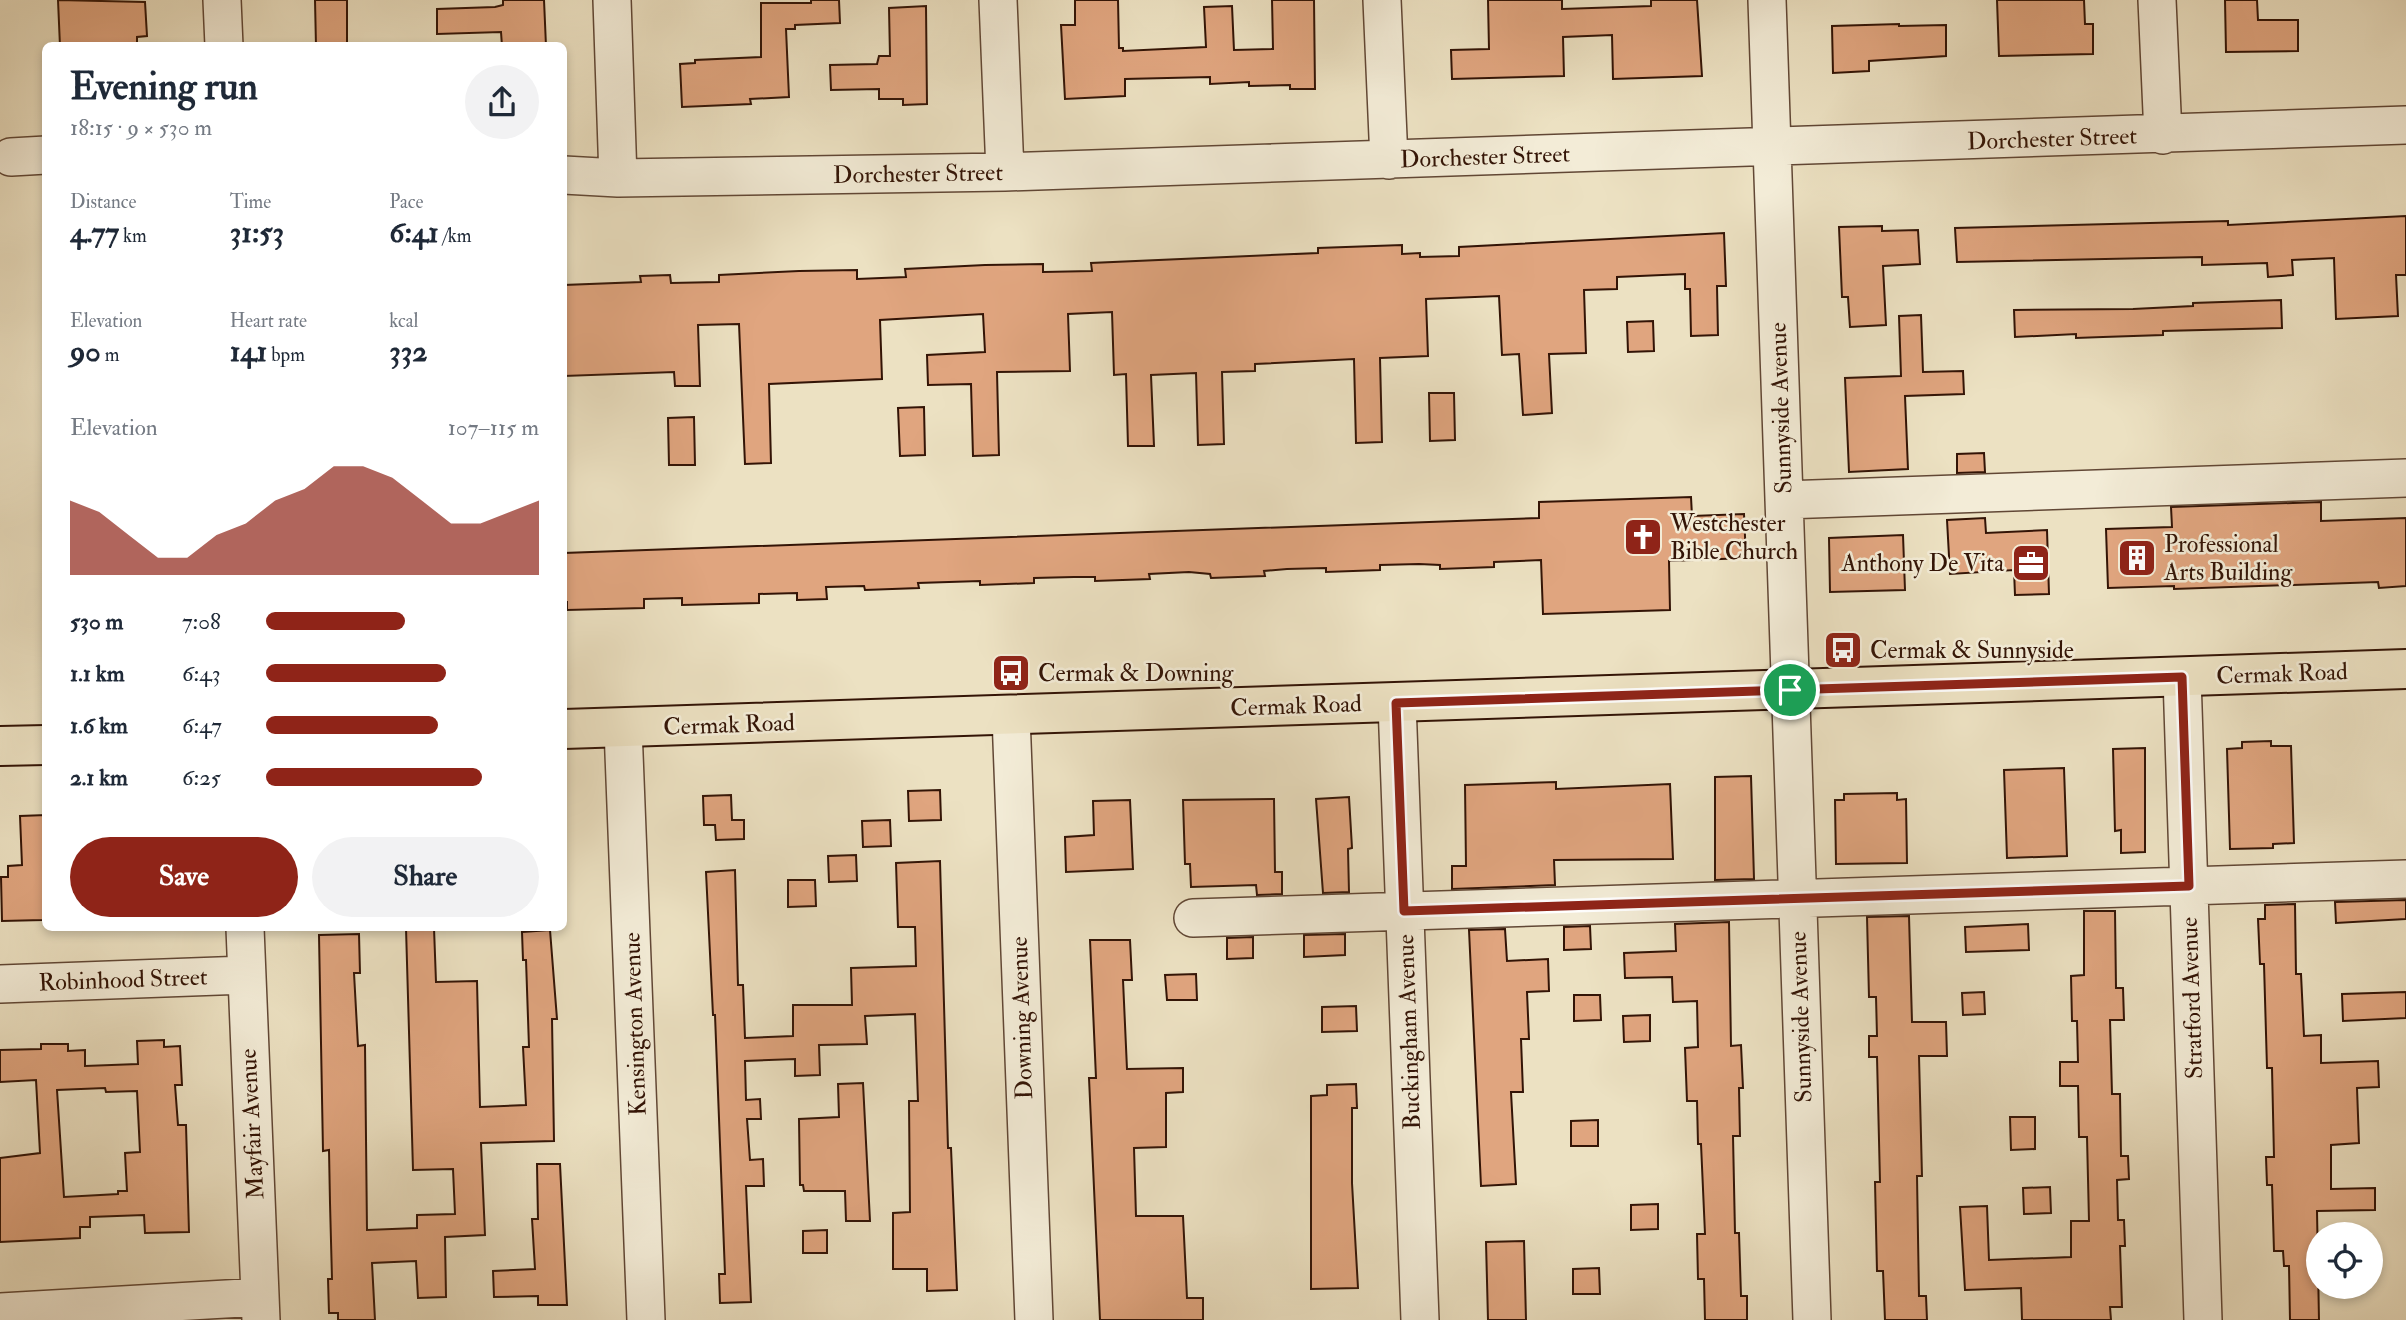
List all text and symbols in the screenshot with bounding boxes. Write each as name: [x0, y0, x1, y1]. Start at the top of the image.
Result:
text: Evening run: [70, 63, 258, 111]
button: share: [465, 65, 539, 139]
text: 18:15 · 9 × 530 m: [70, 113, 212, 142]
street label: Dorchester Street: [1966, 121, 2138, 157]
street label: Dorchester Street: [1399, 139, 1571, 175]
street label: Dorchester Street: [833, 157, 1004, 191]
text: Distance: [70, 190, 136, 214]
text: Time: [230, 190, 271, 214]
text: Pace: [389, 190, 423, 214]
text: 4.77: [70, 214, 119, 251]
text: 31:53: [230, 214, 284, 251]
text: 6:41: [389, 214, 439, 251]
text: km: [119, 224, 147, 248]
text: /km: [439, 224, 471, 248]
text: Elevation: [70, 309, 142, 333]
text: Heart rate: [230, 309, 307, 333]
text: kcal: [389, 309, 418, 333]
street label: Sunnyside Avenue: [1763, 322, 1799, 494]
text: 90: [70, 333, 101, 370]
text: 141: [230, 333, 267, 370]
text: 332: [389, 333, 428, 370]
text: m: [101, 343, 120, 367]
text: bpm: [267, 343, 305, 367]
text: Elevation: [70, 413, 158, 442]
text: 107–115 m: [448, 413, 539, 442]
place label: Westchester Bible Church: [1669, 508, 1799, 567]
church icon: Westchester Bible Church: [1622, 516, 1664, 558]
place label: Professional Arts Building: [2163, 529, 2293, 588]
building icon: Professional Arts Building: [2116, 537, 2158, 579]
office icon: Anthony De Vita: [2010, 542, 2052, 584]
place label: Anthony De Vita: [1840, 548, 2005, 579]
text: 530 m: [70, 607, 123, 636]
text: 7:08: [182, 607, 221, 636]
bus stop icon: Cermak & Sunnyside: [1822, 629, 1864, 671]
place label: Cermak & Sunnyside: [1870, 635, 2074, 666]
bus stop icon: Cermak & Downing: [990, 652, 1032, 694]
street label: Cermak Road: [2216, 656, 2349, 692]
place label: Cermak & Downing: [1038, 658, 1235, 689]
text: 1.1 km: [70, 659, 125, 688]
text: 6:43: [182, 659, 221, 688]
pin: [1760, 660, 1820, 720]
icon: arrive: [1771, 671, 1809, 709]
street label: Cermak Road: [1230, 688, 1363, 724]
street label: Cermak Road: [663, 707, 796, 743]
text: 1.6 km: [70, 711, 128, 740]
text: 6:47: [182, 711, 222, 740]
text: 2.1 km: [70, 763, 128, 792]
text: 6:25: [182, 763, 221, 792]
button: Save: [70, 837, 298, 917]
button: Share: [312, 837, 539, 917]
street label: Stratford Avenue: [2174, 916, 2210, 1080]
street label: Sunnyside Avenue: [1783, 931, 1819, 1103]
street label: Kensington Avenue: [616, 932, 654, 1116]
street label: Buckingham Avenue: [1390, 934, 1428, 1130]
street label: Downing Avenue: [1004, 936, 1040, 1100]
street label: Robinhood Street: [38, 962, 208, 998]
street label: Mayfair Avenue: [233, 1048, 271, 1200]
map controls: [2306, 1222, 2383, 1299]
button: locate: [2306, 1222, 2383, 1299]

